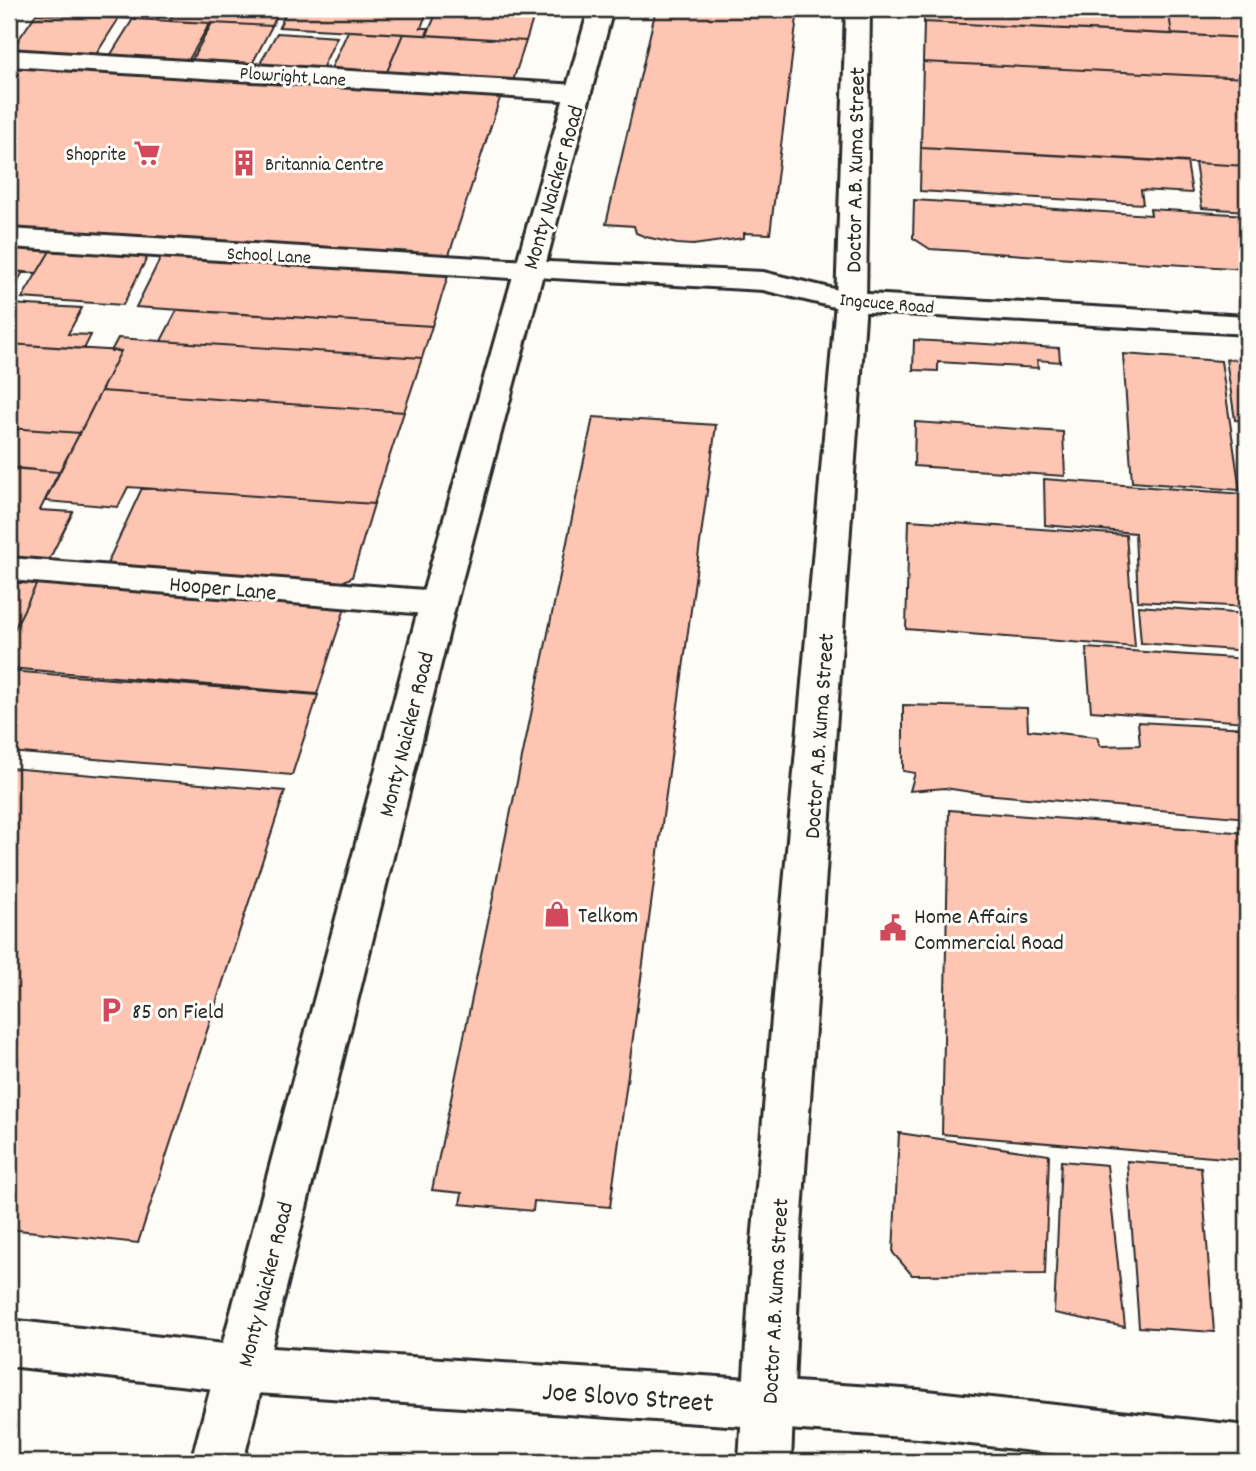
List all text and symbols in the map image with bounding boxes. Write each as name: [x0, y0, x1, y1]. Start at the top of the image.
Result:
street label: Plowright Lane: [239, 61, 347, 96]
street label: Doctor A.B. Xuma Street: [839, 67, 876, 273]
street label: Monty Naicker Road: [516, 102, 595, 274]
supermarket icon: Shoprite: [132, 138, 162, 168]
place label: Shoprite: [66, 143, 126, 170]
building icon: Britannia Centre: [229, 148, 259, 178]
place label: Britannia Centre: [265, 153, 384, 180]
street label: School Lane: [226, 242, 312, 273]
street label: Ingcuce Road: [838, 288, 935, 323]
street label: Hooper Lane: [168, 569, 278, 612]
street label: Doctor A.B. Xuma Street: [798, 632, 845, 840]
street label: Monty Naicker Road: [372, 649, 445, 821]
shop icon: Telkom: [542, 899, 572, 929]
place label: Telkom: [578, 901, 638, 934]
place label: Home Affairs Commercial Road: [914, 902, 1064, 961]
public building icon: Home Affairs Commercial Road: [878, 913, 908, 943]
parking icon: 85 on Field: [96, 995, 126, 1025]
place label: 85 on Field: [132, 997, 224, 1030]
street label: Doctor A.B. Xuma Street: [756, 1197, 799, 1405]
street label: Monty Naicker Road: [231, 1199, 304, 1371]
street label: Joe Slovo Street: [541, 1374, 715, 1426]

